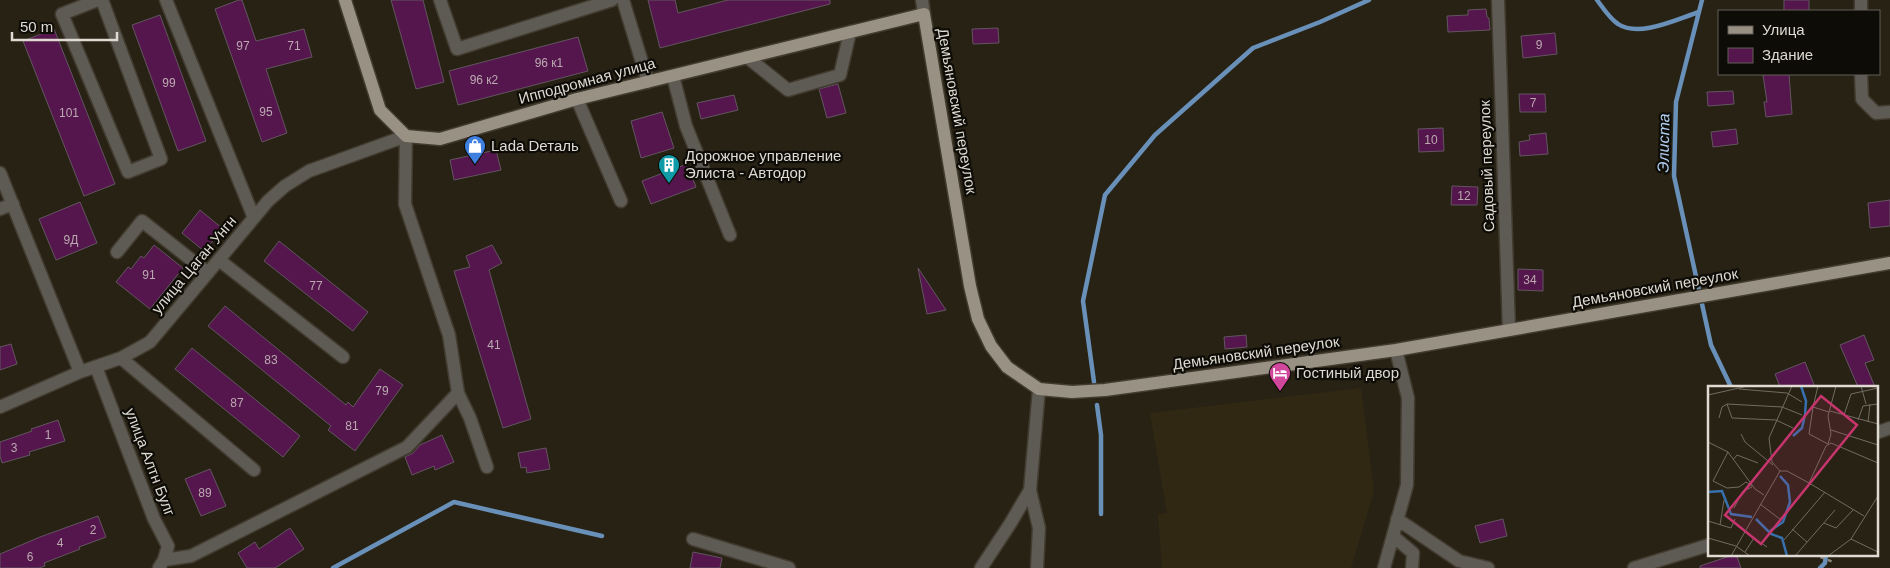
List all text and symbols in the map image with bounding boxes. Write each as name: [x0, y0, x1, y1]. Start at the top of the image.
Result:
scale bar: [12, 10, 118, 42]
legend: [1718, 10, 1880, 75]
text: 50 m: [20, 18, 53, 35]
text: Улица: [1762, 21, 1805, 38]
street label: Демьяновский переулок: [935, 27, 981, 196]
house number: 9: [1536, 38, 1543, 52]
house number: 97: [236, 39, 250, 53]
house number: 71: [287, 39, 301, 53]
text: Здание: [1762, 46, 1813, 63]
street label: Ипподромная улица: [517, 54, 658, 107]
house number: 96 к1: [535, 56, 564, 70]
house number: 96 к2: [470, 73, 499, 87]
house number: 99: [162, 76, 176, 90]
house number: 7: [1530, 96, 1537, 110]
street label: Садовый переулок: [1476, 99, 1497, 232]
house number: 95: [259, 105, 273, 119]
house number: 101: [59, 106, 79, 120]
water label: Элиста: [1654, 113, 1673, 173]
house number: 10: [1424, 133, 1438, 147]
shop icon: Lada Dеталь: [463, 134, 487, 165]
place label: Lada Dеталь: [491, 137, 579, 154]
place label: Дорожное управление Элиста - Автодор: [685, 147, 841, 181]
building icon: Дорожное управление Элиста - Автодор: [657, 153, 681, 184]
house number: 12: [1457, 189, 1471, 203]
street label: улица Цаган Унгн: [148, 212, 239, 317]
house number: 9Д: [64, 233, 78, 247]
street label: Демьяновский переулок: [1571, 264, 1740, 310]
house number: 91: [142, 268, 156, 282]
house number: 34: [1523, 273, 1537, 287]
house number: 77: [309, 279, 323, 293]
street label: Демьяновский переулок: [1171, 332, 1341, 373]
house number: 41: [487, 338, 501, 352]
house number: 83: [264, 353, 278, 367]
hotel icon: Гостиный двор: [1268, 361, 1292, 392]
place label: Гостиный двор: [1296, 364, 1399, 381]
house number: 79: [375, 384, 389, 398]
inset map: [1708, 386, 1878, 556]
house number: 87: [230, 396, 244, 410]
street label: улица Алтн Булг: [122, 405, 179, 519]
house number: 81: [345, 419, 359, 433]
house number: 1: [45, 428, 52, 442]
house number: 3: [11, 441, 18, 455]
house number: 89: [198, 486, 212, 500]
house number: 2: [90, 523, 97, 537]
house number: 4: [57, 536, 64, 550]
house number: 6: [27, 550, 34, 564]

